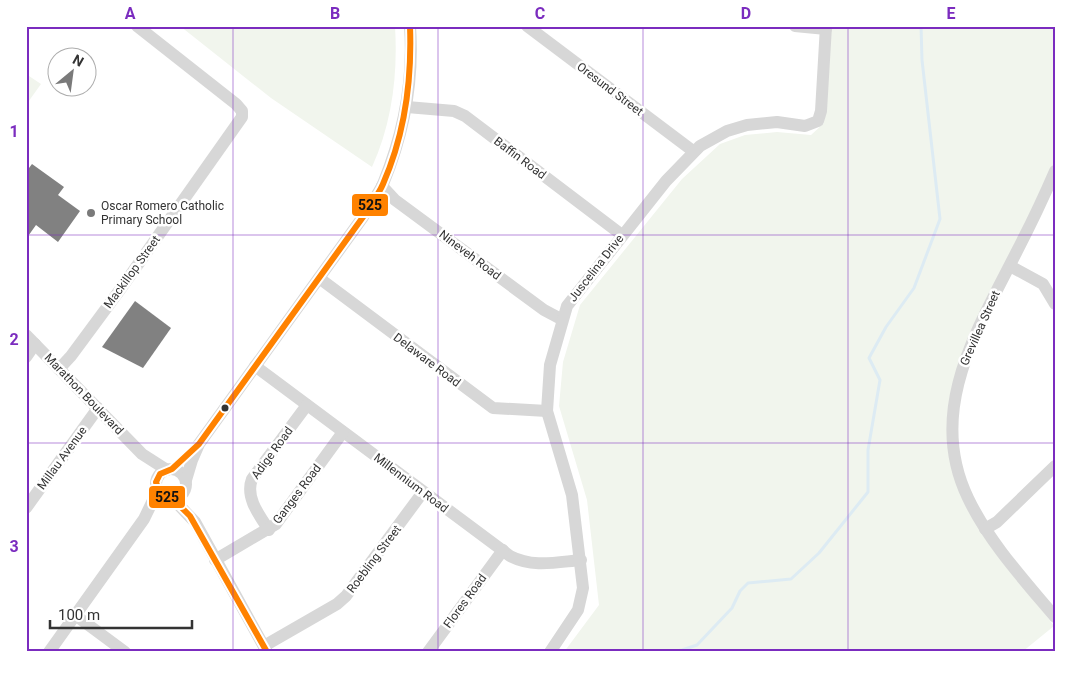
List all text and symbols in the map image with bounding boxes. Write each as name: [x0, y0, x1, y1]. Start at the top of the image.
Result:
text: A: [125, 4, 136, 23]
text: B: [330, 4, 340, 23]
text: C: [535, 4, 545, 23]
text: D: [741, 4, 751, 23]
text: E: [947, 4, 956, 23]
north arrow: [48, 48, 98, 98]
text: N: [70, 51, 87, 70]
street label: Oresund Street: [574, 60, 646, 119]
text: 1: [9, 122, 19, 141]
street label: Baffin Road: [491, 134, 549, 182]
line badge: 525: [351, 193, 389, 217]
text: 525: [358, 197, 382, 213]
place label: Oscar Romero Catholic Primary School: [101, 199, 224, 227]
marker: Oscar Romero Catholic Primary School: [85, 207, 97, 219]
street label: Nineveh Road: [436, 227, 504, 283]
street label: Juscelina Drive: [566, 232, 626, 304]
street label: Mackillop Street: [101, 233, 163, 311]
street label: Grevillea Street: [957, 288, 1003, 368]
text: 2: [9, 330, 19, 349]
street label: Delaware Road: [391, 330, 463, 390]
street label: Marathon Boulevard: [42, 350, 126, 438]
unlabelled marker: [220, 403, 230, 413]
street label: Millau Avenue: [34, 424, 90, 492]
street label: Adige Road: [248, 424, 296, 482]
street label: Millennium Road: [371, 451, 451, 515]
street label: Ganges Road: [270, 461, 324, 527]
line badge: 525: [148, 485, 186, 509]
text: 525: [155, 489, 179, 505]
street label: Roebling Street: [344, 522, 404, 596]
text: 3: [9, 537, 19, 556]
street label: Flores Road: [441, 571, 489, 631]
scale bar: [50, 598, 192, 630]
text: 100 m: [58, 606, 100, 624]

